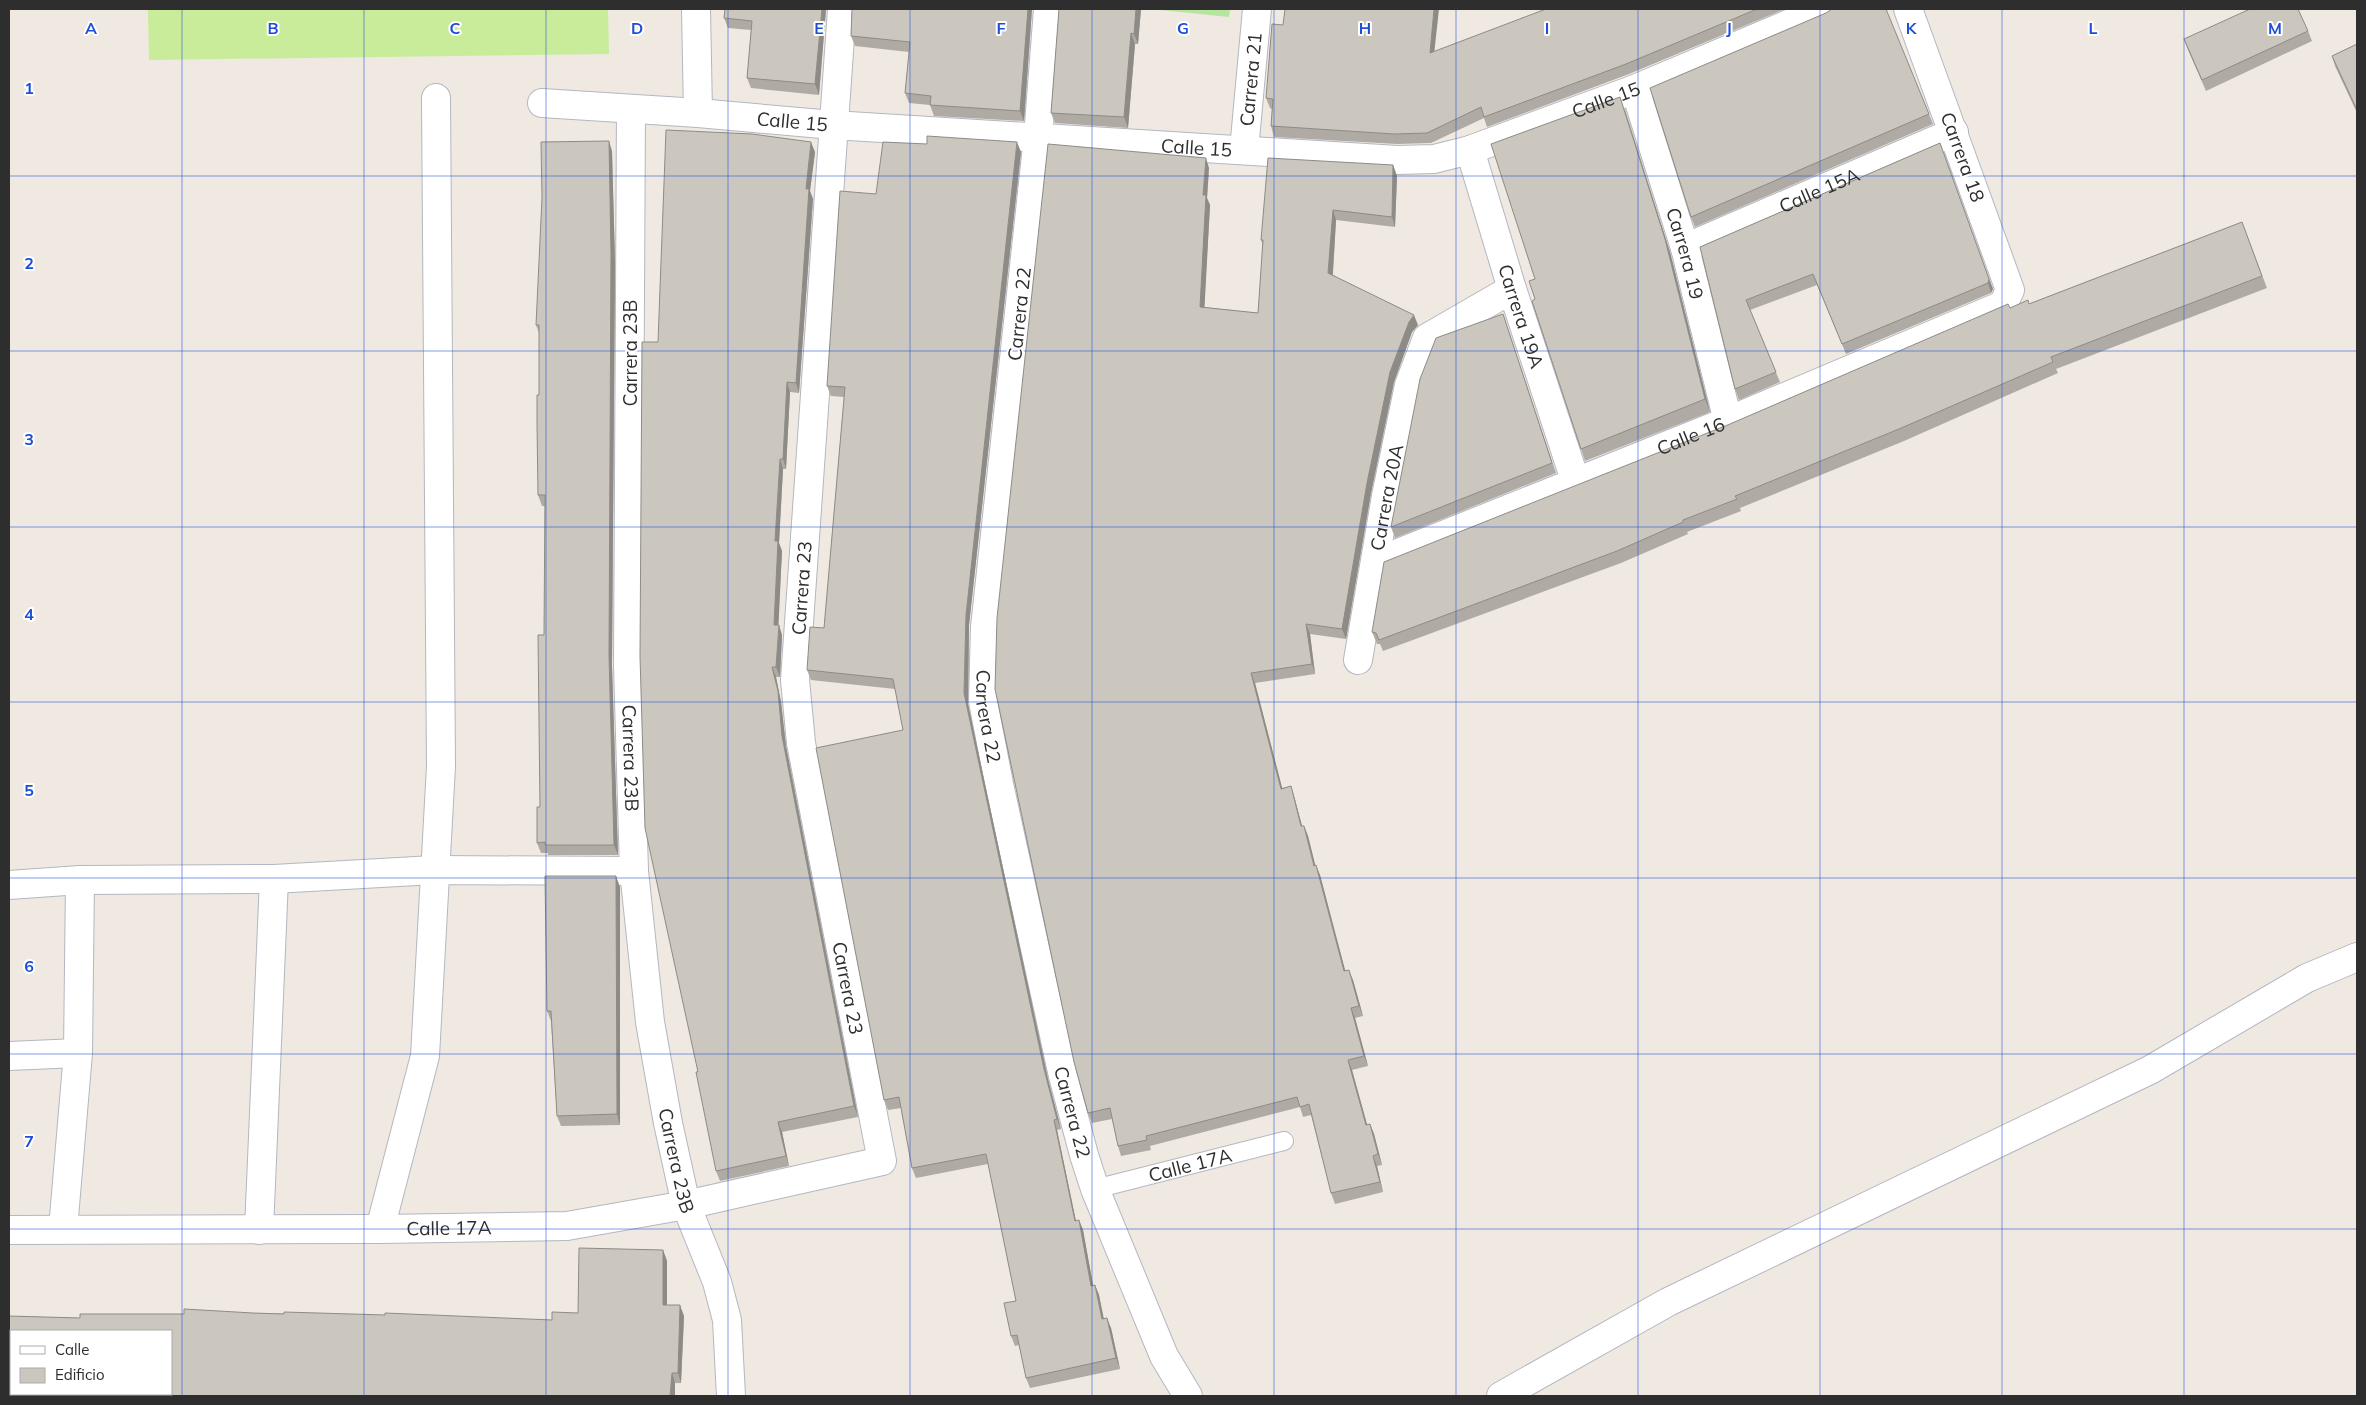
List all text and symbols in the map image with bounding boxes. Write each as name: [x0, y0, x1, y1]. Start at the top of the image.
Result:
text: A: [85, 18, 97, 38]
text: B: [267, 18, 279, 38]
text: C: [450, 18, 461, 38]
text: D: [631, 18, 643, 38]
text: E: [814, 18, 824, 38]
text: F: [996, 18, 1006, 38]
text: G: [1177, 18, 1189, 38]
text: H: [1359, 18, 1371, 38]
text: I: [1545, 18, 1549, 38]
text: J: [1726, 18, 1732, 38]
text: K: [1906, 18, 1918, 38]
text: L: [2089, 18, 2098, 38]
text: M: [2268, 18, 2282, 38]
street label: Carrera 21: [1234, 31, 1267, 127]
street label: Calle 15: [1568, 76, 1644, 123]
text: 1: [24, 78, 34, 98]
street label: Calle 15: [756, 106, 829, 136]
street label: Carrera 18: [1936, 109, 1990, 205]
street label: Calle 15: [1160, 133, 1233, 162]
street label: Calle 15A: [1775, 162, 1863, 218]
street label: Carrera 19: [1661, 205, 1709, 302]
text: 2: [24, 253, 34, 273]
street label: Carrera 19A: [1493, 261, 1549, 371]
street label: Carrera 22: [1002, 266, 1036, 362]
street label: Carrera 23B: [618, 300, 642, 406]
street label: Calle 16: [1653, 412, 1728, 460]
text: 3: [24, 429, 34, 449]
street label: Carrera 20A: [1365, 442, 1408, 553]
street label: Carrera 23: [786, 540, 817, 636]
text: 4: [24, 604, 34, 624]
street label: Carrera 22: [971, 669, 1007, 765]
street label: Carrera 23B: [617, 704, 644, 812]
text: 5: [24, 780, 34, 800]
street label: Carrera 23: [827, 940, 869, 1036]
text: 6: [24, 956, 34, 976]
street label: Carrera 22: [1049, 1064, 1096, 1161]
street label: Carrera 23B: [654, 1106, 700, 1217]
text: 7: [24, 1131, 34, 1151]
street label: Calle 17A: [1146, 1143, 1234, 1187]
street label: Calle 17A: [406, 1215, 492, 1241]
legend: [10, 1330, 172, 1395]
text: Calle: [55, 1340, 89, 1359]
text: Edificio: [55, 1365, 105, 1384]

